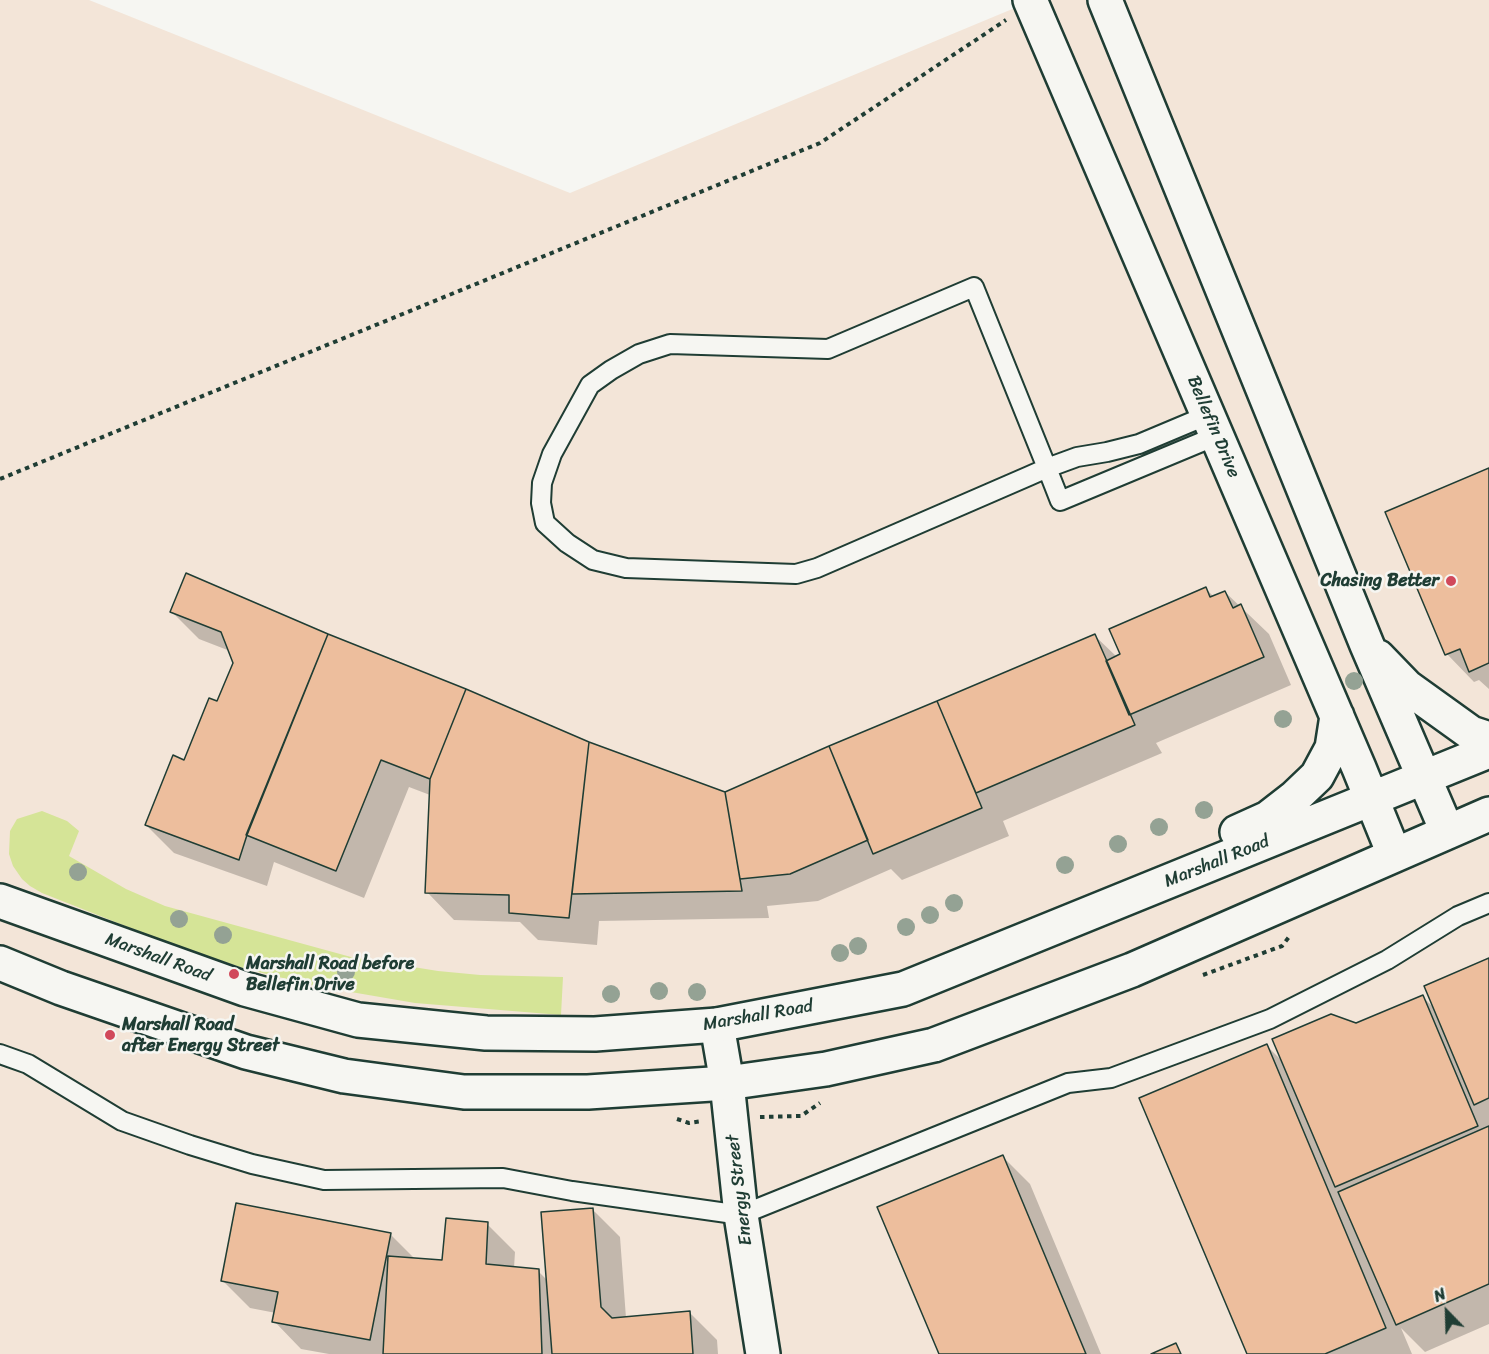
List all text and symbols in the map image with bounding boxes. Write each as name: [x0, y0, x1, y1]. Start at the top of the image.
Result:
street label: Bellefin Drive: [1182, 373, 1244, 481]
place label: Chasing Better: [1320, 570, 1439, 592]
marker: Chasing Better: [1444, 574, 1458, 588]
street label: Marshall Road: [1161, 831, 1273, 893]
street label: Marshall Road: [102, 929, 214, 987]
place label: Marshall Road before Bellefin Drive: [246, 953, 414, 996]
marker: Marshall Road before Bellefin Drive: [227, 967, 241, 981]
street label: Marshall Road: [701, 996, 815, 1036]
place label: Marshall Road after Energy Street: [122, 1014, 279, 1056]
marker: Marshall Road after Energy Street: [103, 1028, 117, 1042]
street label: Energy Street: [722, 1133, 758, 1247]
text: N: [1429, 1279, 1451, 1310]
north arrow: [1417, 1282, 1477, 1342]

